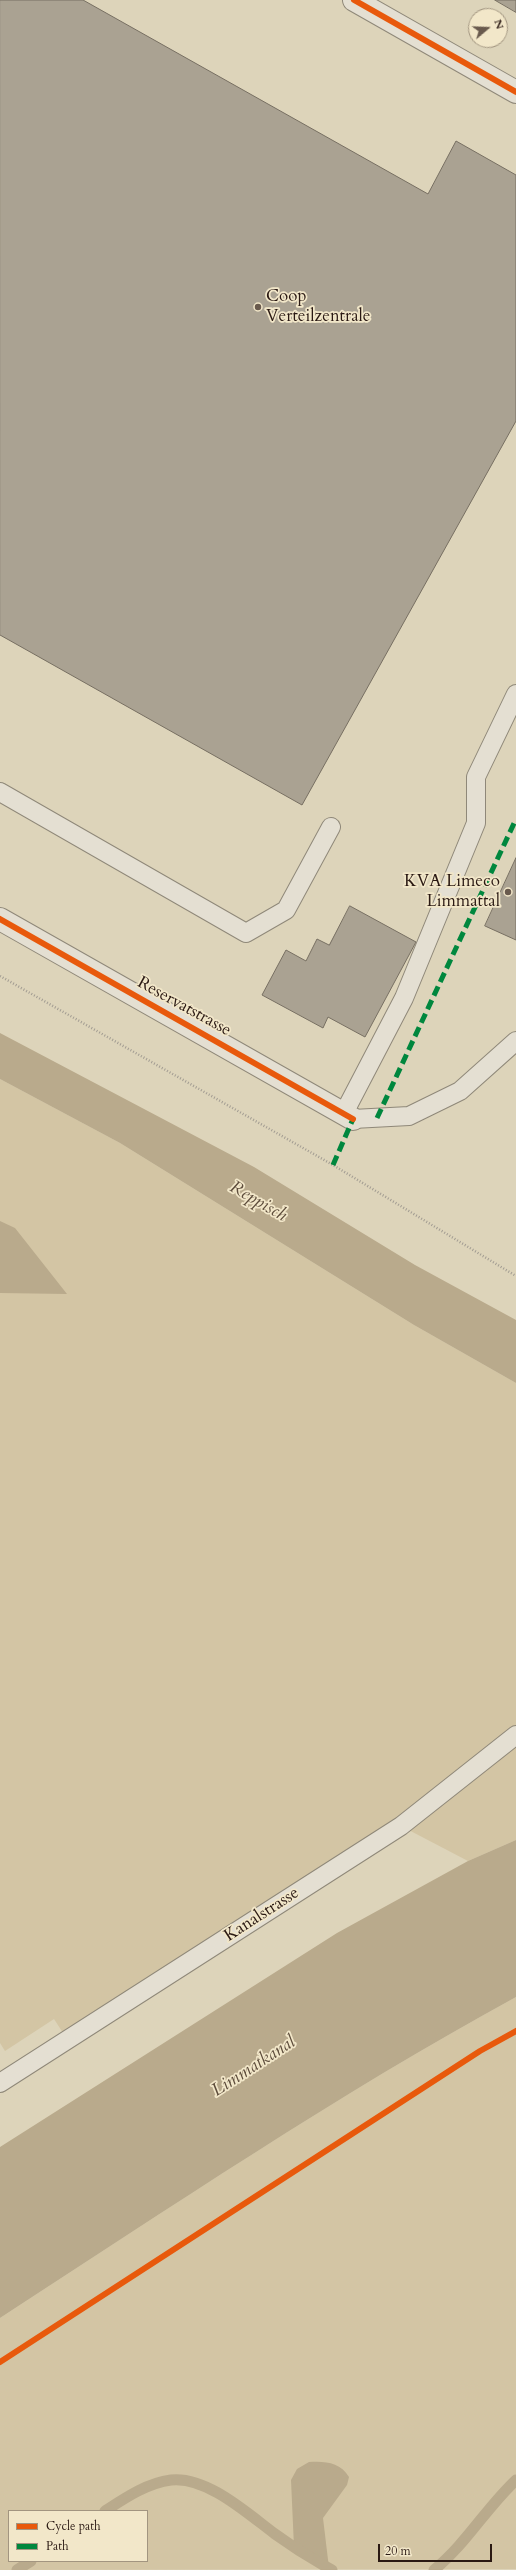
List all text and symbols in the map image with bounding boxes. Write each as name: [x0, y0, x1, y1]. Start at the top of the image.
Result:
north arrow: [468, 8, 508, 48]
text: N: [490, 17, 508, 31]
place label: Coop Verteilzentrale: [266, 287, 371, 327]
marker: Coop Verteilzentrale: [253, 302, 263, 312]
place label: KVA Limeco Limmattal: [404, 872, 500, 912]
marker: KVA Limeco Limmattal: [503, 887, 513, 897]
street label: Reservatstrasse: [134, 973, 234, 1041]
water label: Reppisch: [225, 1177, 291, 1227]
street label: Kanalstrasse: [221, 1883, 303, 1947]
water label: Limmatkanal: [208, 2032, 300, 2102]
legend: [8, 2510, 148, 2562]
text: Cycle path: [46, 2518, 101, 2534]
scale bar: [380, 2536, 494, 2562]
text: Path: [46, 2538, 69, 2554]
text: 20 m: [385, 2543, 411, 2559]

